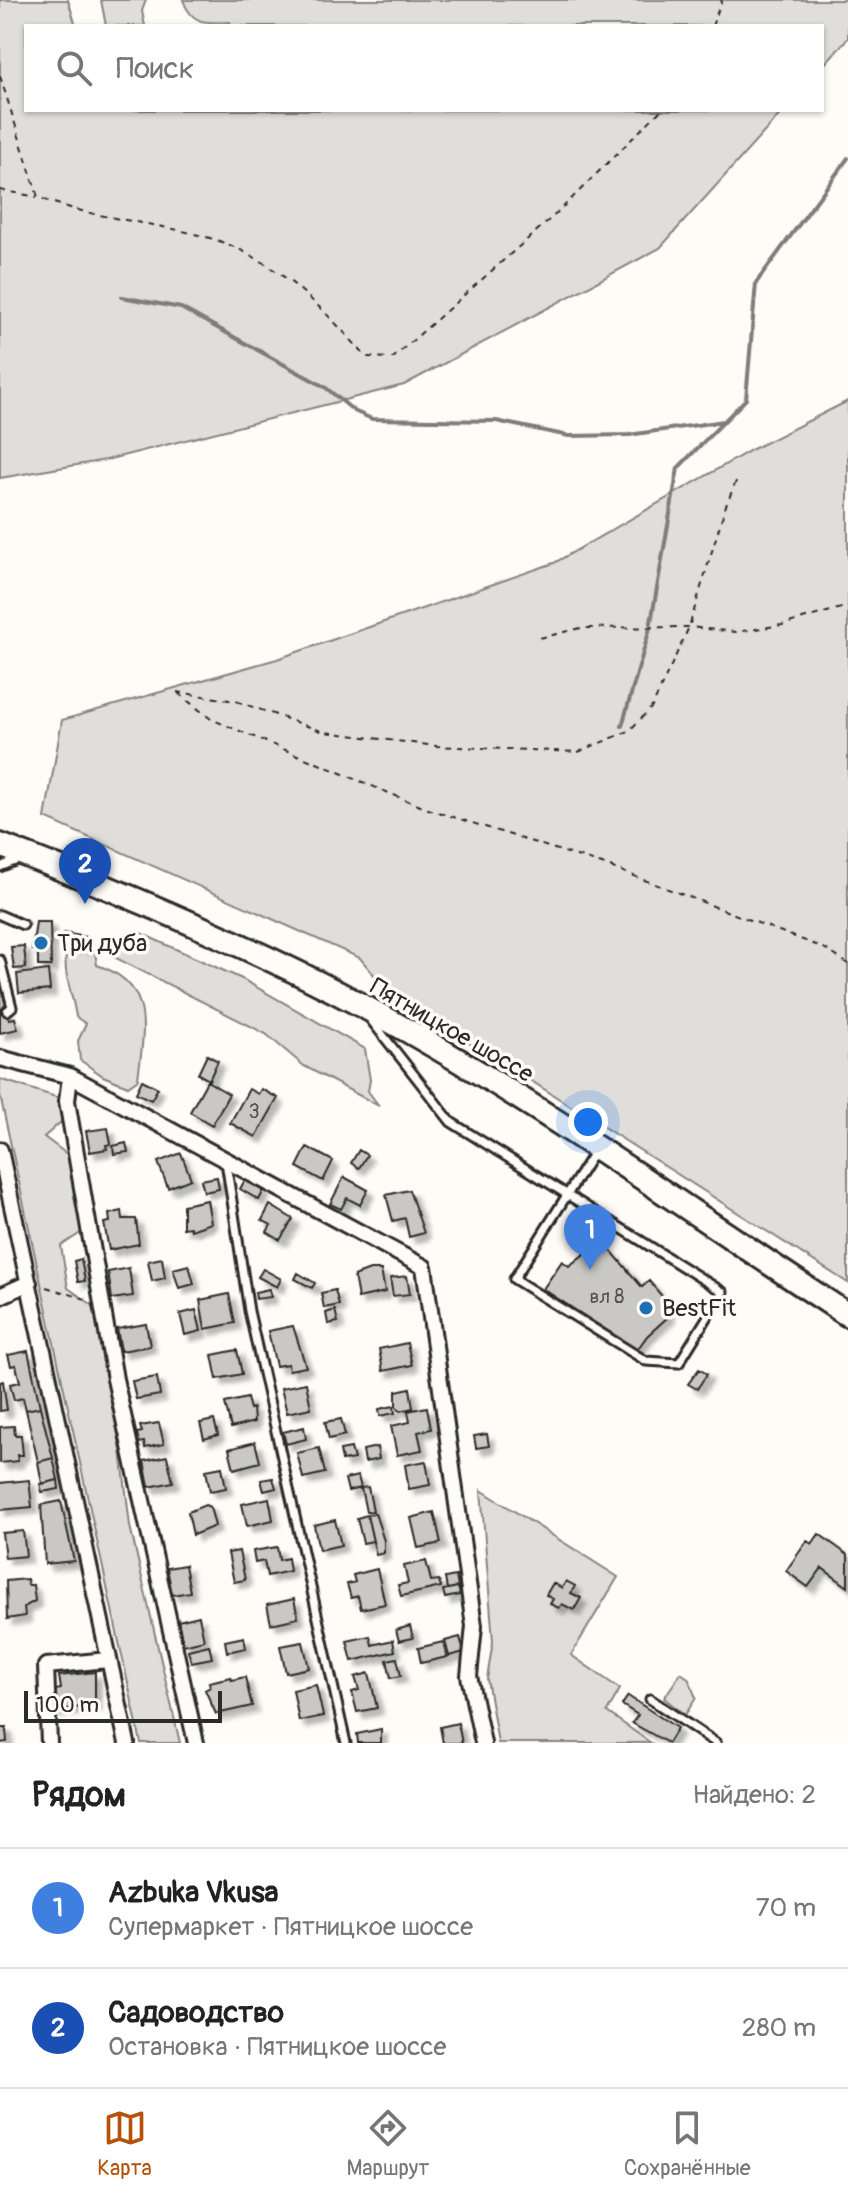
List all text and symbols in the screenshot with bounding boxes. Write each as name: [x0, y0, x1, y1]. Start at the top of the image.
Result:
search box: [24, 24, 824, 112]
icon: search: [52, 46, 96, 90]
text: Поиск: [116, 50, 194, 87]
pin: 2: [59, 838, 111, 904]
place label: Три дуба: [57, 929, 147, 958]
marker: Три дуба: [32, 934, 50, 952]
street label: Пятницкое шоссе: [365, 972, 539, 1089]
house number: 3: [248, 1099, 260, 1124]
your location: [568, 1102, 608, 1142]
pin: 1: [564, 1204, 616, 1270]
house number: вл 8: [590, 1284, 624, 1309]
place label: BestFit: [662, 1294, 737, 1323]
marker: BestFit: [637, 1299, 655, 1317]
scale bar: [24, 1687, 222, 1723]
text: 100 m: [36, 1691, 99, 1719]
text: Рядом: [32, 1774, 126, 1817]
text: Найдено: 2: [692, 1779, 816, 1811]
text: Azbuka Vkusa: [108, 1874, 279, 1911]
text: 1: [53, 1892, 63, 1924]
text: 70 m: [756, 1892, 816, 1924]
text: Супермаркет · Пятницкое шоссе: [108, 1911, 473, 1943]
text: Садоводство: [108, 1994, 284, 2031]
text: 2: [51, 2012, 65, 2044]
text: 280 m: [742, 2012, 816, 2044]
text: Остановка · Пятницкое шоссе: [108, 2031, 446, 2063]
tab: Карта: [97, 2106, 152, 2182]
tab: Маршрут: [346, 2106, 429, 2182]
tab: Сохранённые: [624, 2106, 751, 2182]

